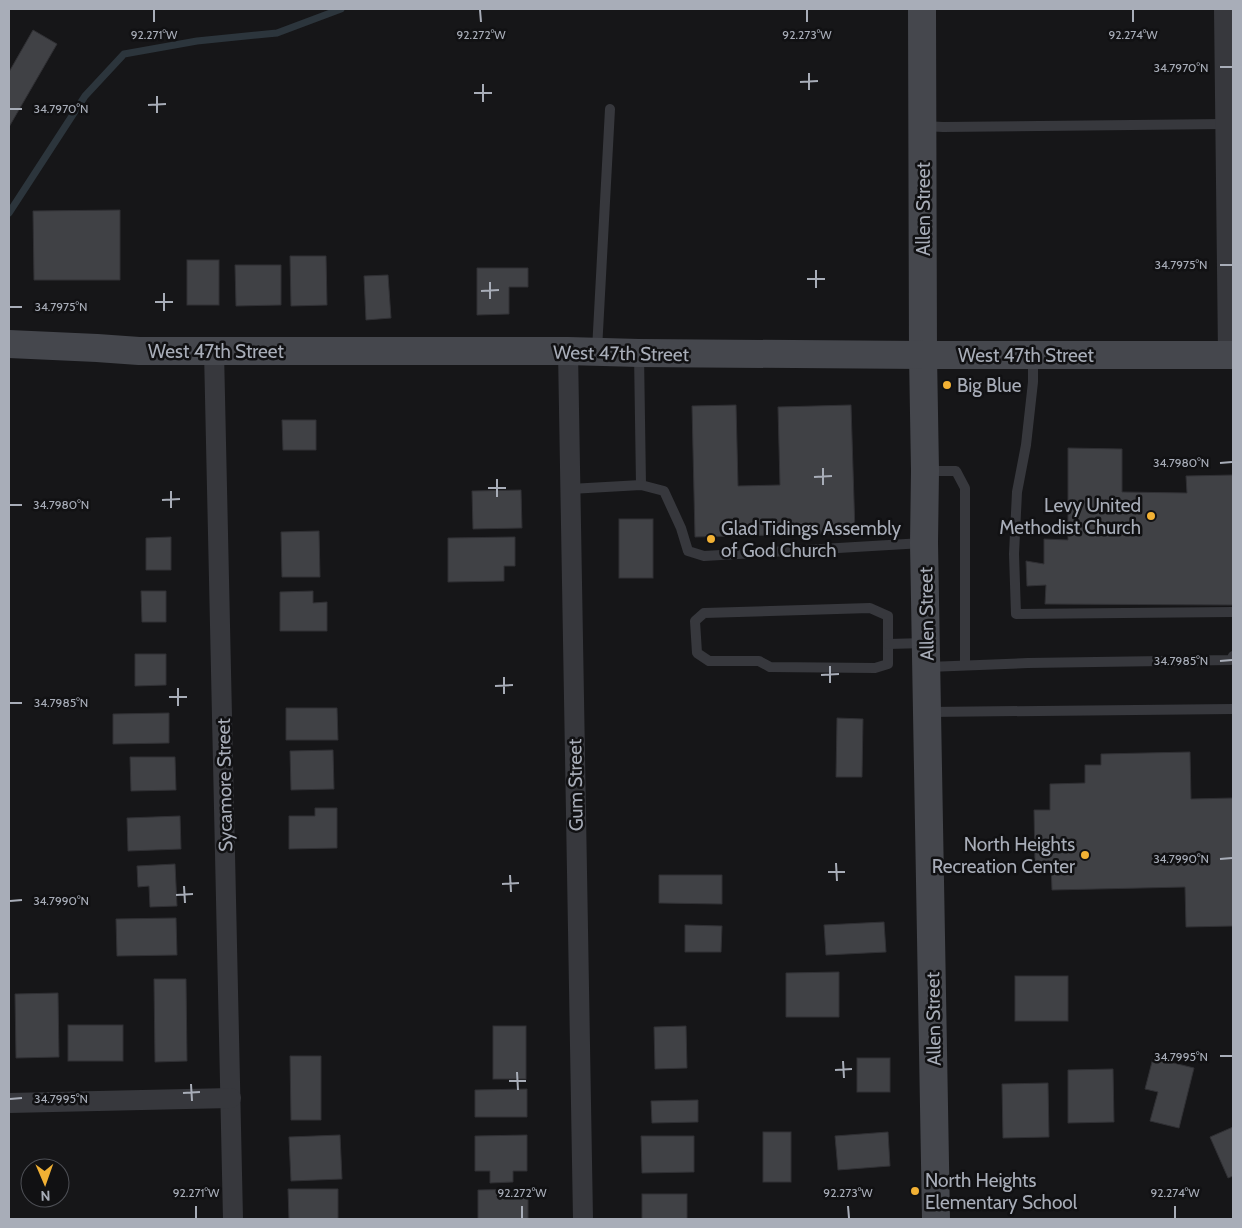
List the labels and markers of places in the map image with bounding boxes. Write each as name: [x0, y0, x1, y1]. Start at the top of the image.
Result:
place label: Big Blue: [957, 374, 1022, 397]
marker: Big Blue: [941, 379, 953, 391]
place label: Levy United Methodist Church: [999, 494, 1141, 539]
marker: Levy United Methodist Church: [1145, 510, 1157, 522]
place label: Glad Tidings Assembly of God Church: [721, 517, 902, 562]
marker: Glad Tidings Assembly of God Church: [705, 533, 717, 545]
place label: North Heights Recreation Center: [932, 833, 1075, 878]
marker: North Heights Recreation Center: [1079, 849, 1091, 861]
place label: North Heights Elementary School: [925, 1169, 1078, 1214]
marker: North Heights Elementary School: [909, 1185, 921, 1197]

